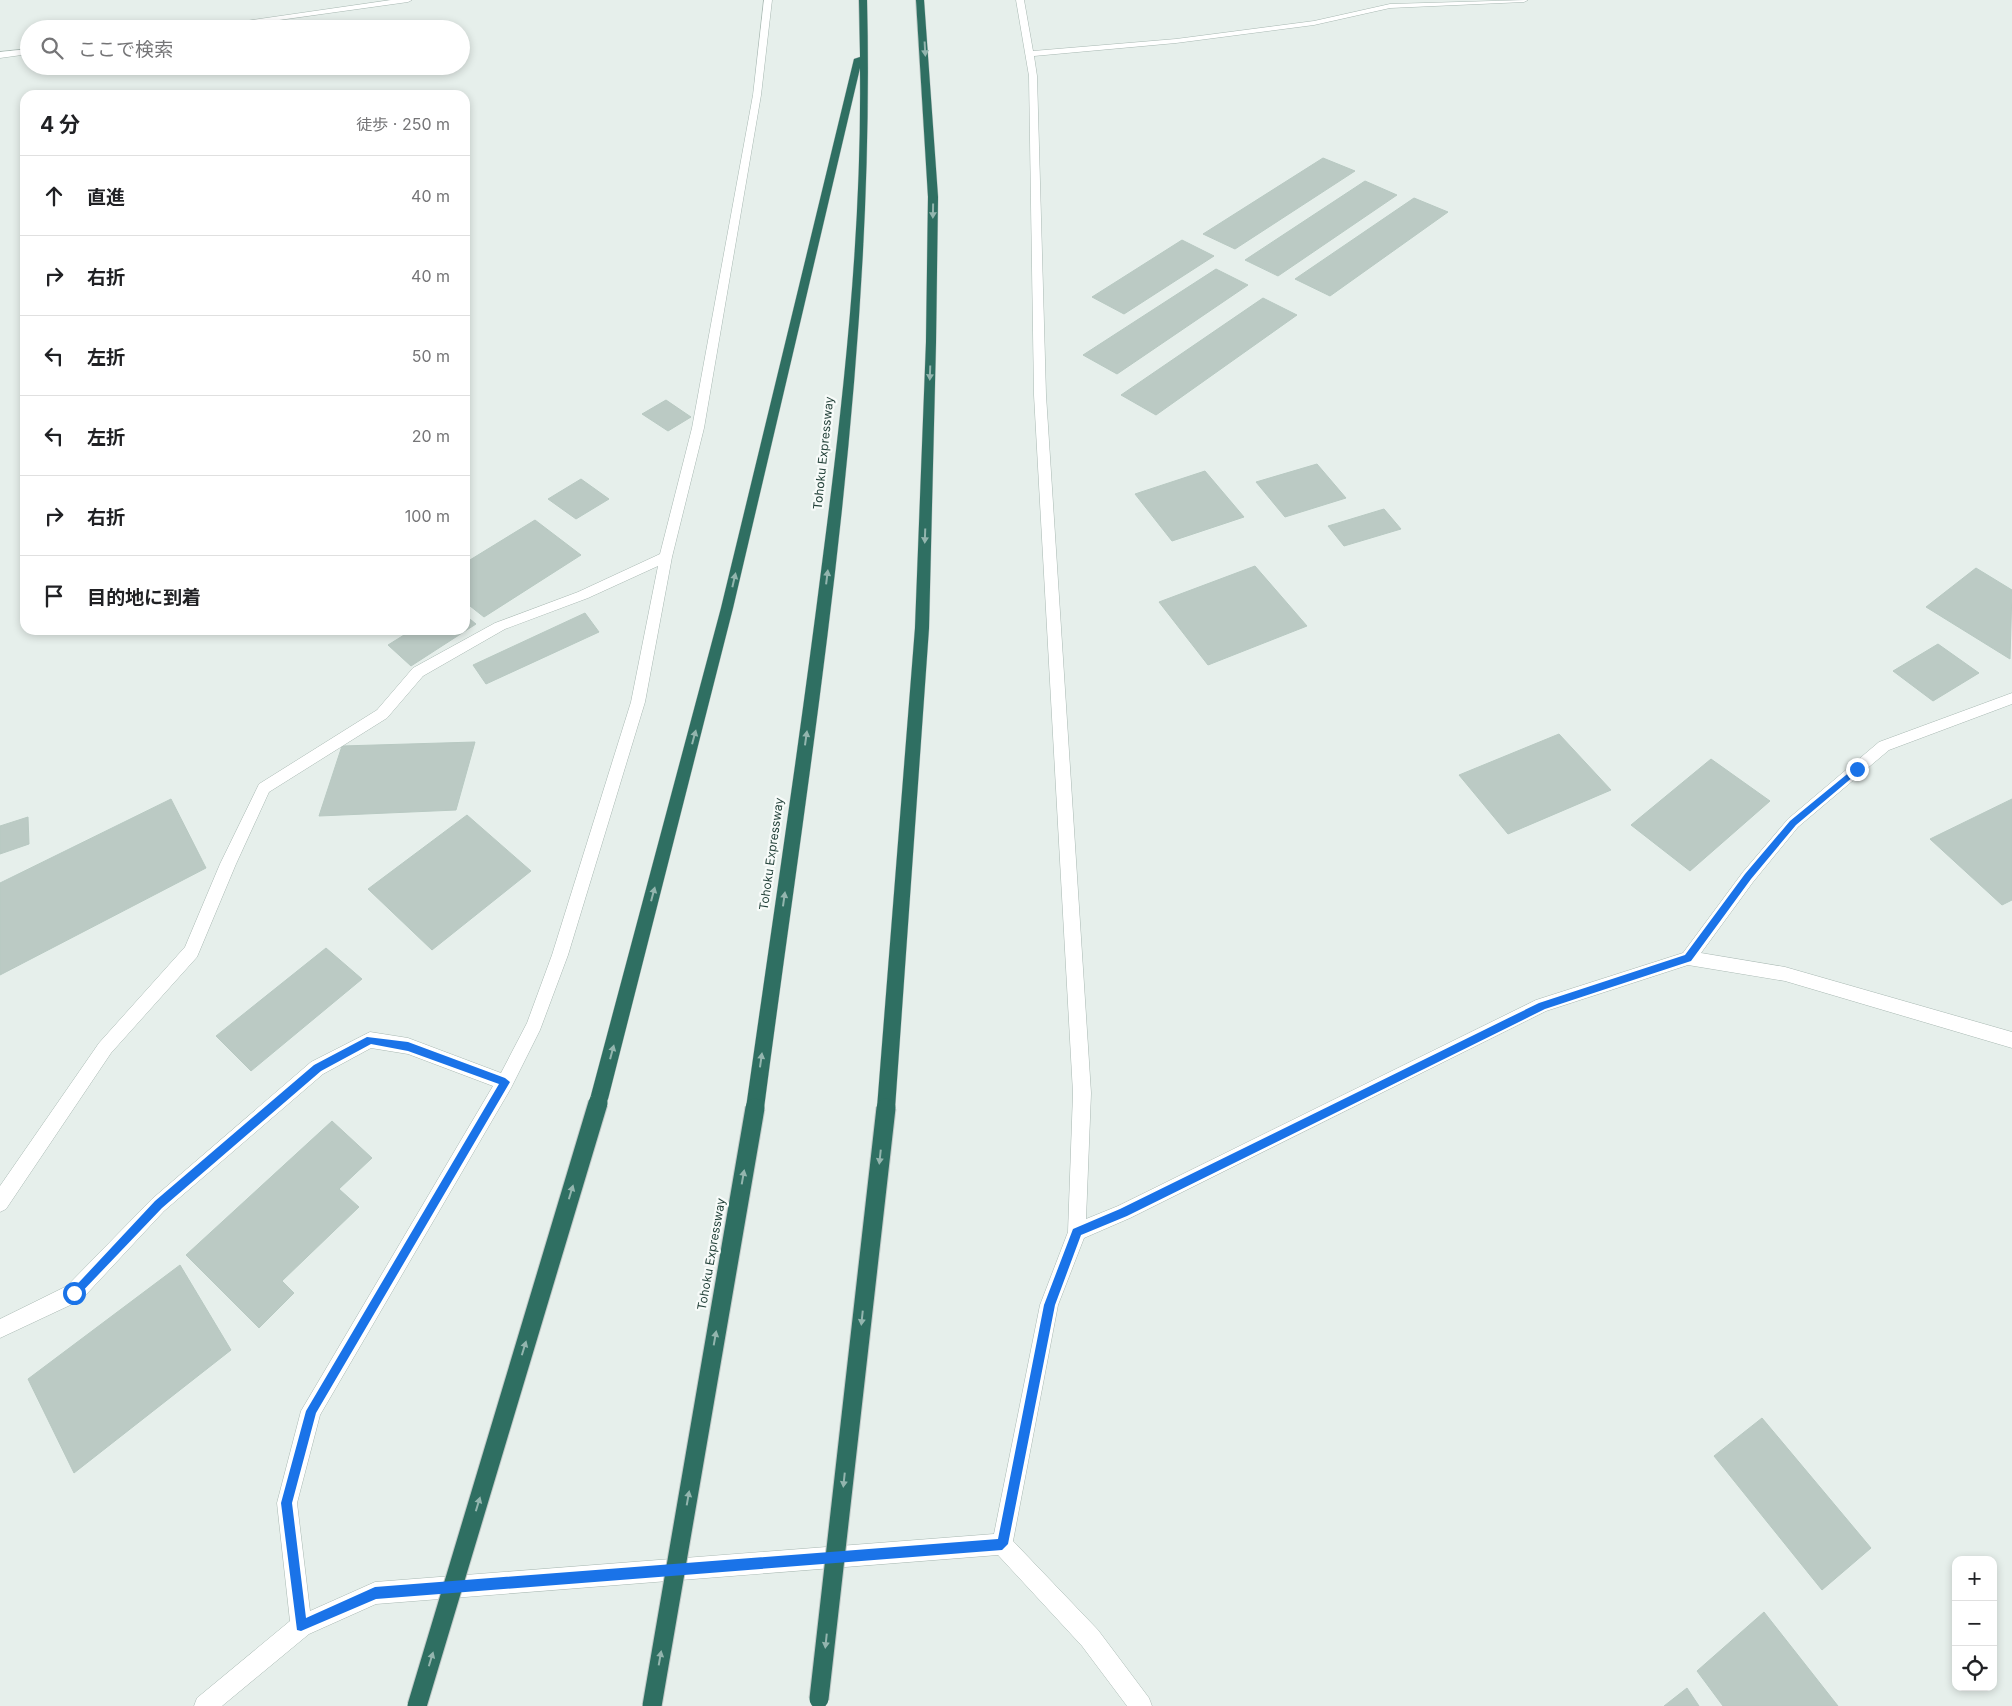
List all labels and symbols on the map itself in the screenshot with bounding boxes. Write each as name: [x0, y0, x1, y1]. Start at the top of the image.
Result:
one-way arrow: [921, 41, 929, 57]
one-way arrow: [929, 203, 937, 219]
one-way arrow: [926, 365, 934, 381]
street label: Tohoku Expressway: [810, 395, 836, 510]
one-way arrow: [921, 528, 929, 544]
one-way arrow: [823, 569, 831, 585]
one-way arrow: [730, 572, 738, 587]
one-way arrow: [690, 730, 698, 745]
one-way arrow: [802, 730, 810, 746]
route end: [1846, 758, 1869, 781]
street label: Tohoku Expressway: [756, 796, 786, 911]
one-way arrow: [649, 887, 657, 902]
one-way arrow: [780, 891, 788, 907]
one-way arrow: [608, 1044, 616, 1059]
one-way arrow: [757, 1052, 765, 1068]
one-way arrow: [876, 1149, 884, 1165]
one-way arrow: [739, 1169, 747, 1185]
one-way arrow: [568, 1185, 576, 1200]
street label: Tohoku Expressway: [694, 1197, 728, 1311]
route start: [63, 1282, 86, 1305]
one-way arrow: [858, 1310, 866, 1326]
one-way arrow: [712, 1329, 720, 1345]
one-way arrow: [521, 1340, 529, 1355]
one-way arrow: [840, 1472, 848, 1488]
one-way arrow: [684, 1489, 692, 1505]
one-way arrow: [474, 1496, 482, 1511]
one-way arrow: [822, 1633, 830, 1649]
one-way arrow: [657, 1650, 665, 1666]
one-way arrow: [428, 1652, 436, 1667]

